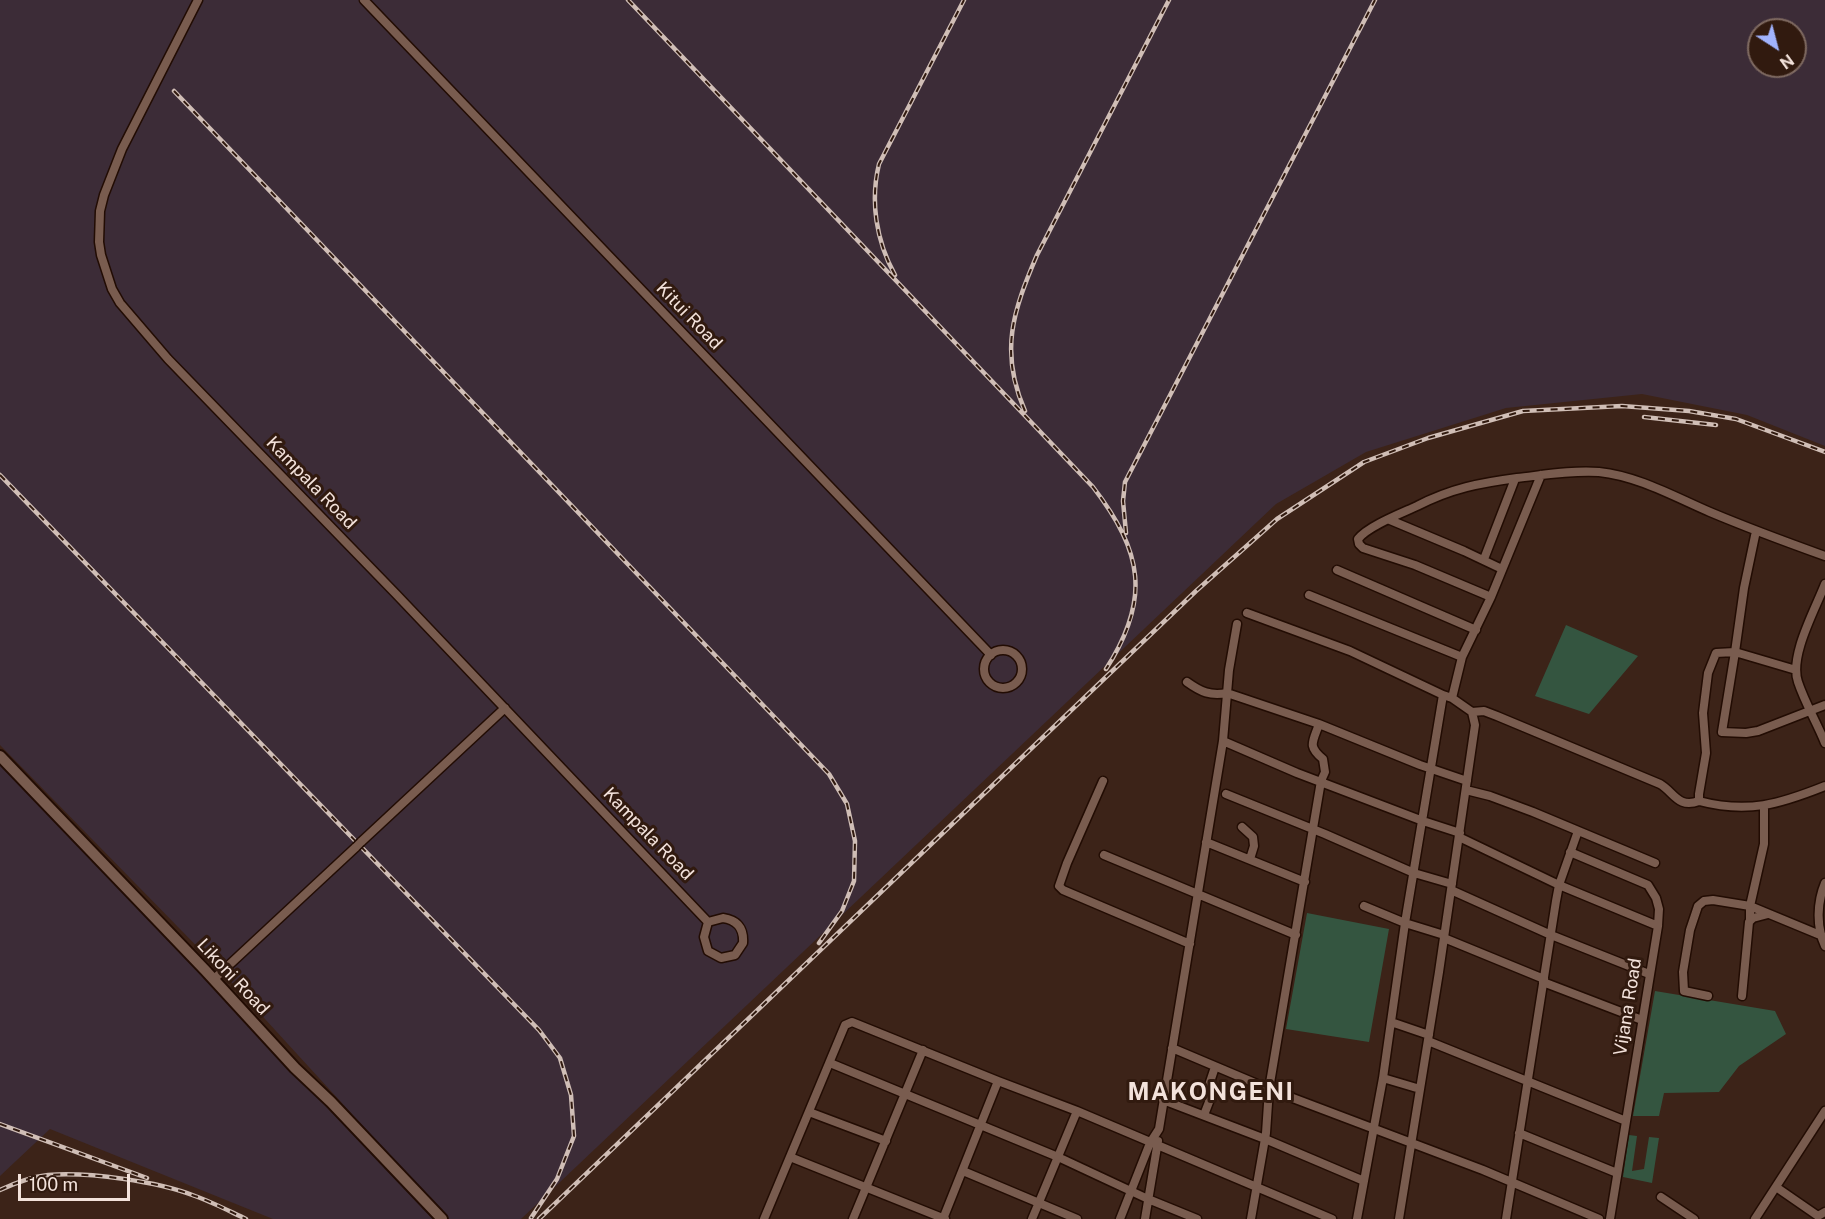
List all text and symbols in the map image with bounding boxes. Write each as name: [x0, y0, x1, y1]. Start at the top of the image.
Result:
north arrow: [1747, 18, 1807, 78]
text: N: [1776, 50, 1797, 73]
street label: Kitui Road: [651, 278, 727, 354]
street label: Kampala Road: [261, 432, 361, 534]
street label: Kampala Road: [598, 783, 698, 885]
street label: Likoni Road: [192, 934, 274, 1020]
street label: Vijana Road: [1610, 957, 1646, 1057]
district label: MAKONGENI: [1128, 1079, 1294, 1107]
scale bar: [21, 1162, 134, 1200]
text: 100 m: [29, 1174, 78, 1195]

